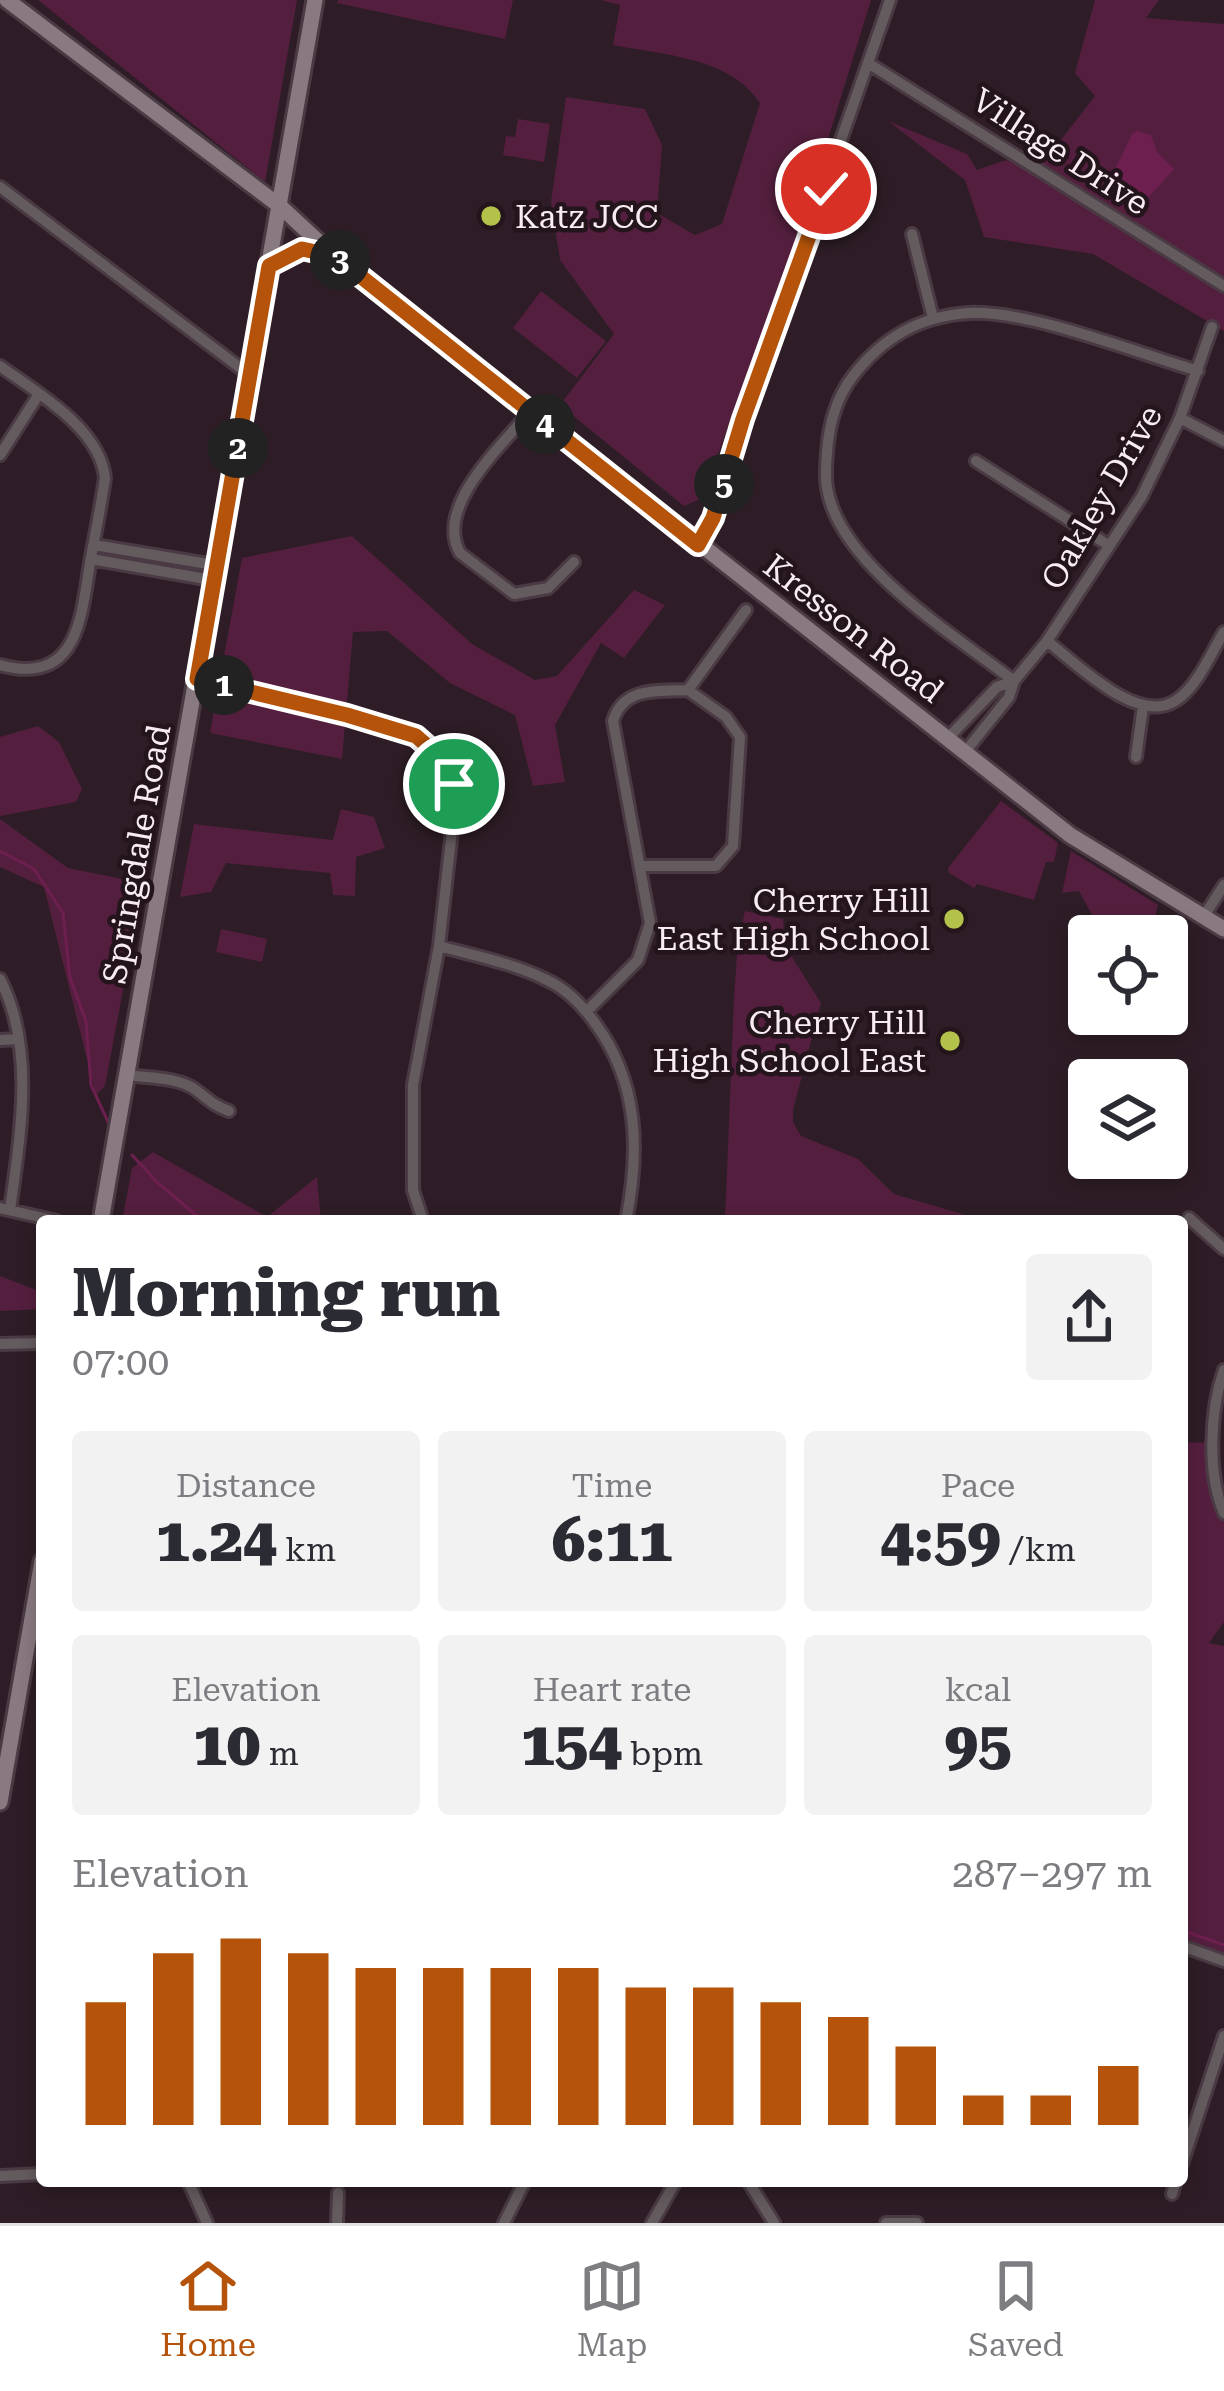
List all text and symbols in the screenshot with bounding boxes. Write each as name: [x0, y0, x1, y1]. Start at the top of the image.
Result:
street label: Village Drive: [965, 80, 1156, 223]
pin: [775, 138, 877, 240]
icon: check: [793, 156, 859, 222]
place label: Katz JCC: [515, 197, 658, 236]
marker: Katz JCC: [478, 203, 504, 229]
pin: 3: [310, 230, 370, 290]
text: 3: [331, 240, 349, 279]
pin: 4: [515, 394, 575, 454]
street label: Oakley Drive: [1033, 398, 1170, 596]
text: 4: [536, 404, 554, 443]
pin: 2: [208, 418, 268, 478]
text: 2: [229, 428, 247, 467]
pin: 5: [694, 454, 754, 514]
text: 5: [715, 464, 733, 503]
street label: Kresson Road: [756, 546, 951, 711]
pin: 1: [194, 655, 254, 715]
text: 1: [215, 665, 233, 704]
street label: Springdale Road: [95, 722, 178, 987]
pin: [403, 733, 505, 835]
icon: arrive: [421, 751, 487, 817]
place label: Cherry Hill East High School: [656, 881, 930, 958]
marker: Cherry Hill East High School: [941, 906, 967, 932]
map controls: [1068, 915, 1188, 1179]
button: locate: [1068, 915, 1188, 1035]
place label: Cherry Hill High School East: [652, 1003, 926, 1080]
marker: Cherry Hill High School East: [937, 1028, 963, 1054]
button: layers: [1068, 1059, 1188, 1179]
button: share: [1026, 1254, 1152, 1380]
text: Morning run: [72, 1255, 500, 1332]
text: 07:00: [72, 1339, 169, 1385]
text: Distance: [176, 1466, 316, 1505]
text: Time: [572, 1466, 652, 1505]
text: Pace: [941, 1466, 1015, 1505]
text: 1.24: [156, 1505, 277, 1576]
text: 6:11: [552, 1505, 672, 1576]
text: 4:59: [880, 1505, 1001, 1576]
text: km: [277, 1530, 336, 1569]
text: /km: [1001, 1530, 1076, 1569]
text: Elevation: [171, 1670, 321, 1709]
text: Heart rate: [533, 1670, 691, 1709]
text: kcal: [945, 1670, 1011, 1709]
text: 10: [193, 1709, 260, 1780]
text: 154: [521, 1709, 622, 1780]
text: 95: [944, 1709, 1012, 1780]
text: m: [260, 1734, 299, 1773]
text: bpm: [622, 1734, 703, 1773]
text: Elevation: [72, 1851, 249, 1897]
text: 287–297 m: [952, 1851, 1152, 1897]
tab: Home: [160, 2253, 256, 2364]
tab: Map: [577, 2253, 647, 2364]
tab: Saved: [968, 2253, 1064, 2364]

